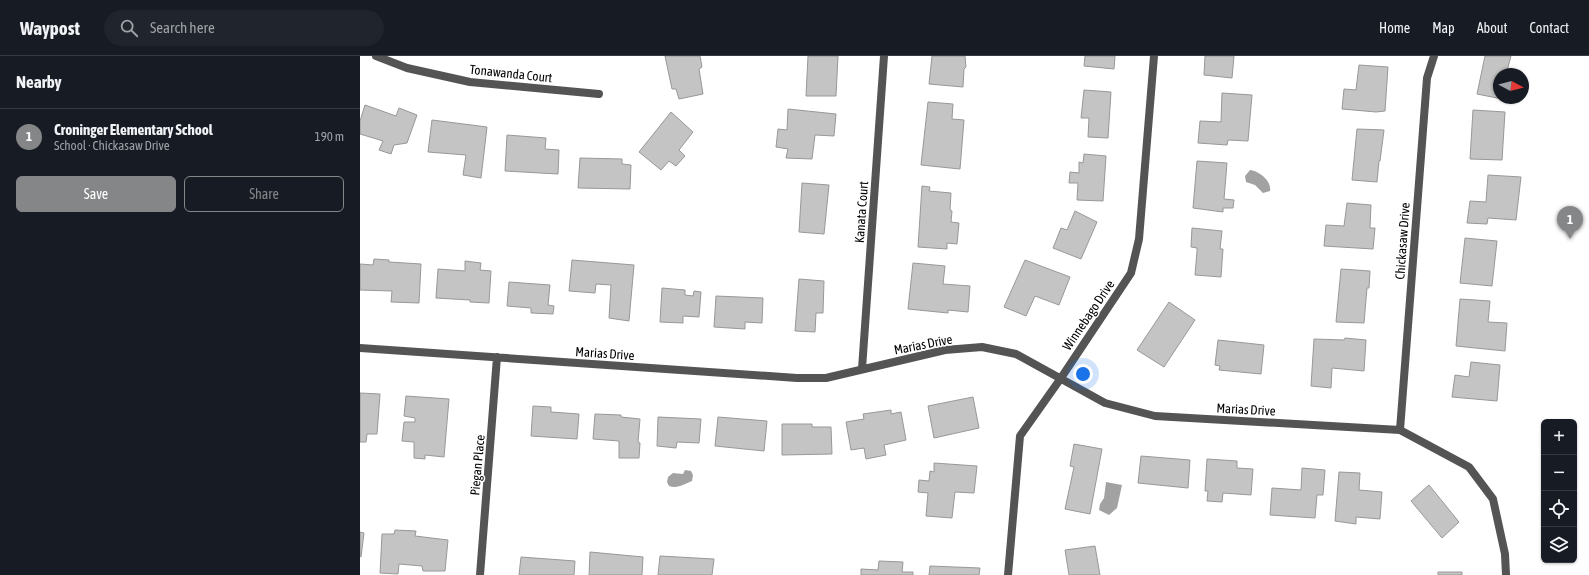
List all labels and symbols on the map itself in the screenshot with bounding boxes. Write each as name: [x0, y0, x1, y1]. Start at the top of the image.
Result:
street label: Tonawanda Court: [469, 62, 553, 85]
north arrow: [1493, 68, 1529, 104]
street label: Kanata Court: [852, 180, 871, 243]
street label: Chickasaw Drive: [1392, 202, 1413, 280]
pin: 1: [1557, 206, 1583, 239]
street label: Winnebago Drive: [1059, 277, 1117, 353]
street label: Marias Drive: [893, 331, 954, 358]
street label: Marias Drive: [575, 344, 635, 363]
your location: [1073, 364, 1093, 384]
street label: Marias Drive: [1216, 400, 1276, 419]
street label: Piegan Place: [467, 434, 488, 496]

